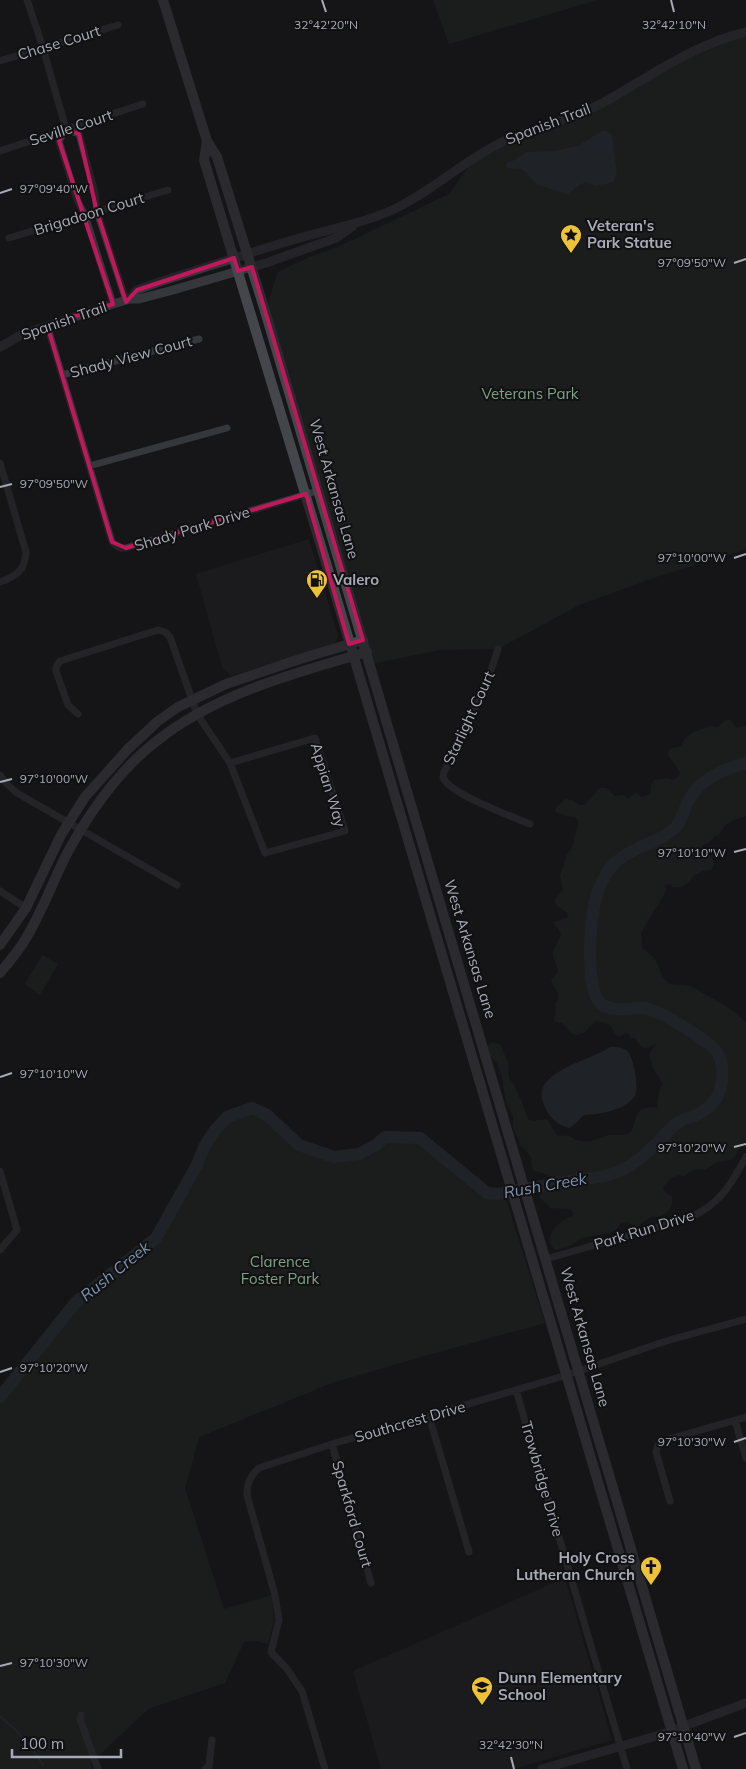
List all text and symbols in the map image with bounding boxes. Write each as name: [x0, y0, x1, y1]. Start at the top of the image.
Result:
text: 32°42'20"N: [294, 17, 358, 32]
text: 32°42'10"N: [642, 17, 706, 32]
street label: Chase Court: [15, 21, 103, 64]
street label: Spanish Trail: [503, 99, 593, 148]
street label: Seville Court: [27, 105, 115, 150]
text: 97°09'40"W: [20, 181, 88, 196]
street label: Brigadoon Court: [31, 188, 146, 239]
place label: Veteran's Park Statue: [586, 216, 672, 252]
place icon: Veteran's Park Statue: [559, 223, 583, 254]
text: 97°09'50"W: [658, 255, 726, 270]
street label: Spanish Trail: [19, 297, 109, 344]
street label: Shady View Court: [68, 331, 194, 382]
park label: Veterans Park: [481, 384, 579, 403]
street label: West Arkansas Lane: [305, 417, 364, 561]
text: 97°09'50"W: [20, 476, 88, 491]
street label: Shady Park Drive: [132, 502, 252, 555]
text: 97°10'00"W: [658, 550, 726, 565]
fuel station icon: Valero: [305, 568, 329, 599]
place label: Valero: [332, 570, 379, 589]
street label: Starlight Court: [439, 668, 499, 768]
street label: Appian Way: [307, 740, 350, 829]
text: 97°10'00"W: [20, 771, 88, 786]
text: 97°10'10"W: [658, 845, 726, 860]
street label: West Arkansas Lane: [440, 877, 501, 1021]
text: 97°10'10"W: [20, 1066, 88, 1081]
text: 97°10'20"W: [658, 1140, 726, 1155]
water label: Rush Creek: [502, 1168, 589, 1202]
street label: Park Run Drive: [592, 1205, 696, 1254]
water label: Rush Creek: [76, 1236, 155, 1305]
park label: Clarence Foster Park: [241, 1252, 319, 1288]
street label: West Arkansas Lane: [556, 1265, 615, 1409]
text: 97°10'20"W: [20, 1360, 88, 1375]
street label: Southcrest Drive: [352, 1397, 467, 1446]
street label: Trowbridge Drive: [517, 1419, 568, 1539]
text: 97°10'30"W: [658, 1434, 726, 1449]
street label: Sparkford Court: [328, 1458, 377, 1569]
place label: Holy Cross Lutheran Church: [516, 1548, 635, 1584]
church icon: Holy Cross Lutheran Church: [639, 1555, 663, 1586]
text: 97°10'30"W: [20, 1655, 88, 1670]
place label: Dunn Elementary School: [498, 1668, 623, 1704]
school or university icon: Dunn Elementary School: [470, 1675, 494, 1706]
scale bar: [12, 1726, 121, 1758]
text: 97°10'40"W: [658, 1729, 726, 1744]
text: 100 m: [20, 1734, 64, 1753]
text: 32°42'30"N: [479, 1737, 543, 1752]

